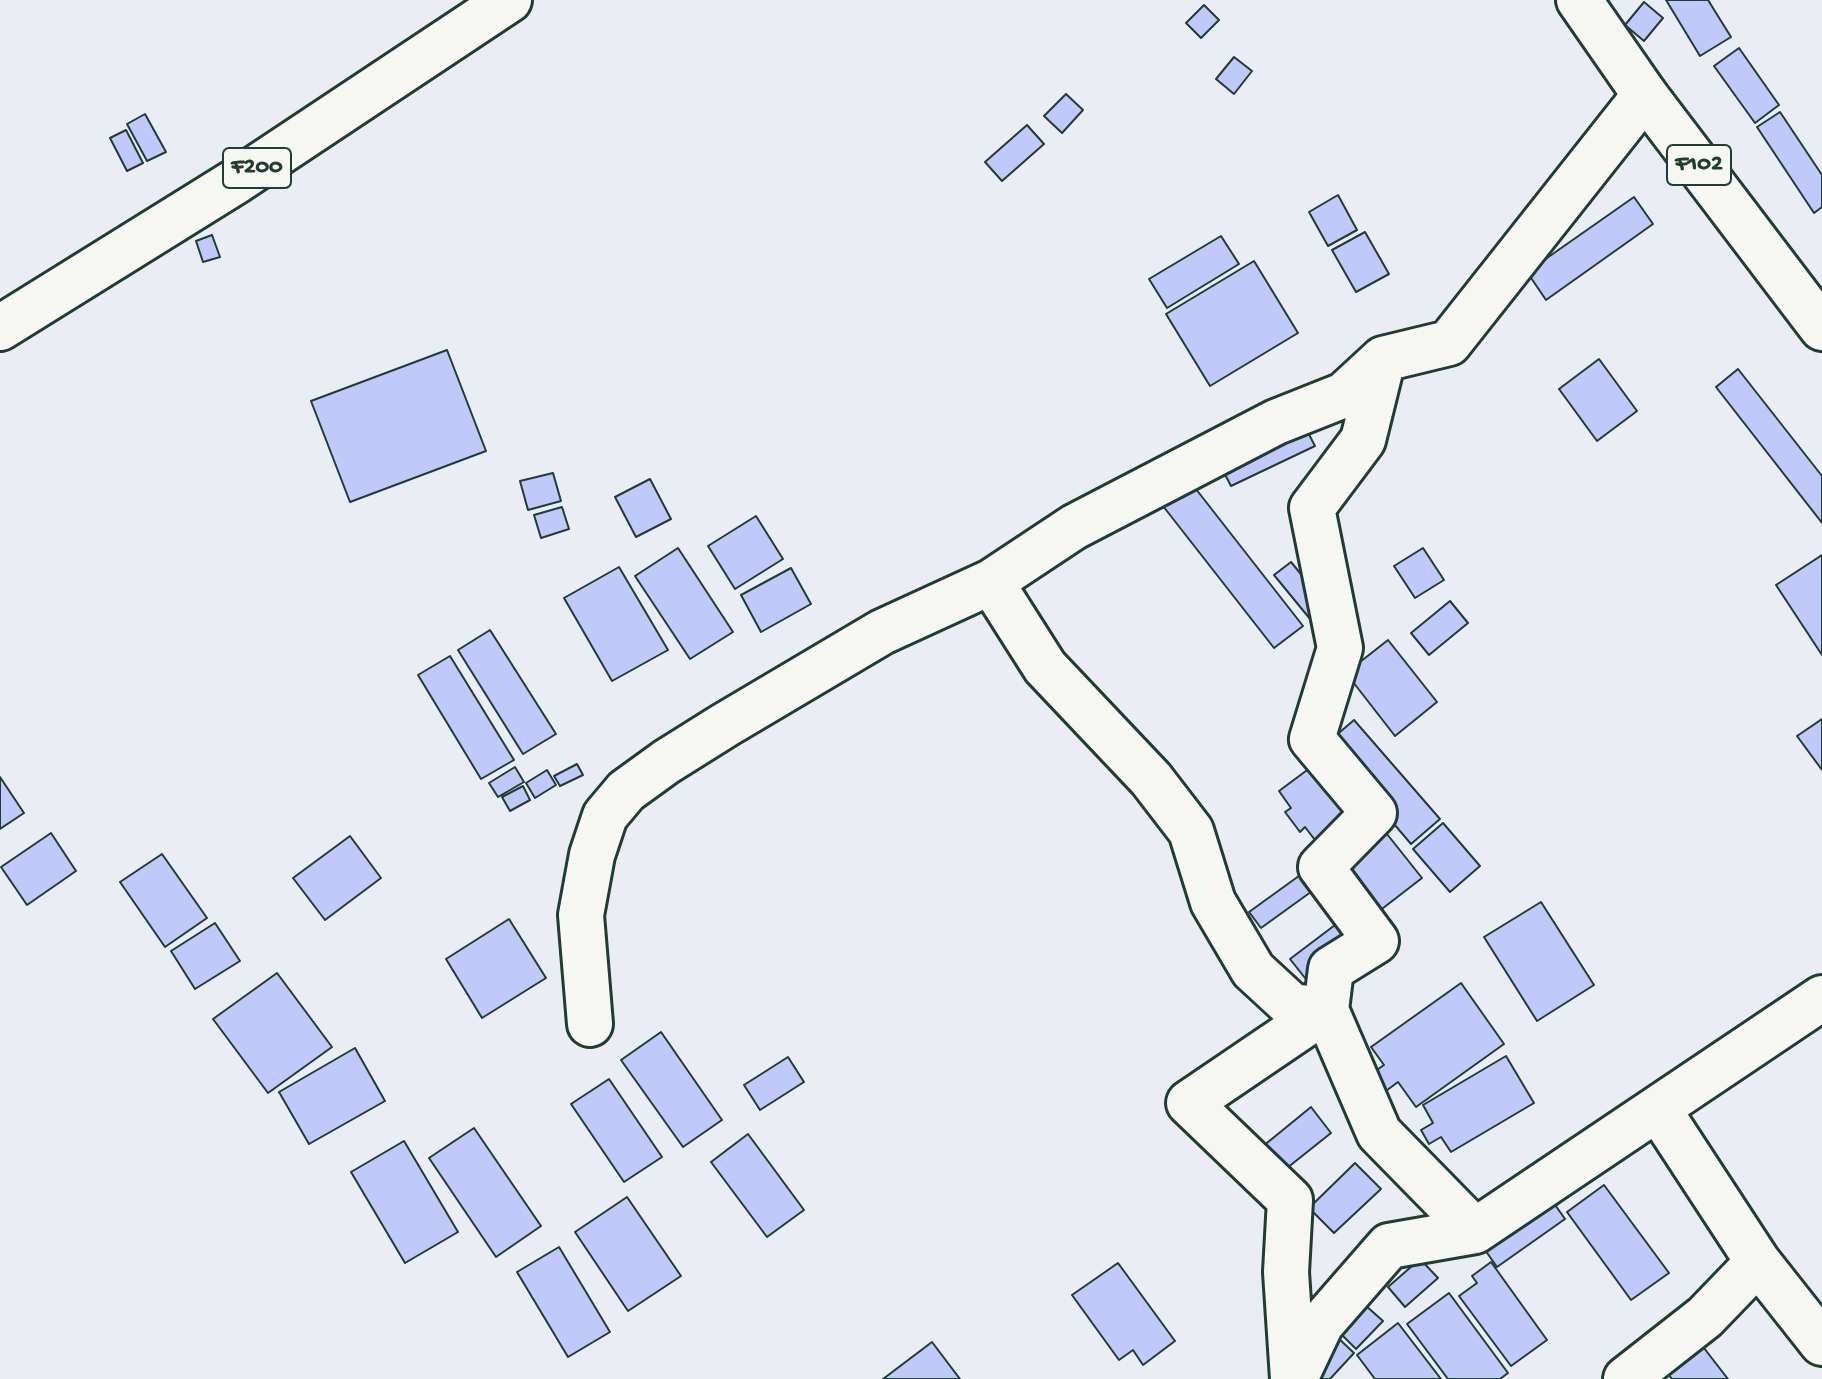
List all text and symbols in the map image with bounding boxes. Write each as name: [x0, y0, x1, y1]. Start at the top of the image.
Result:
road number: F102: [1667, 145, 1731, 185]
road number: F200: [223, 148, 291, 188]

